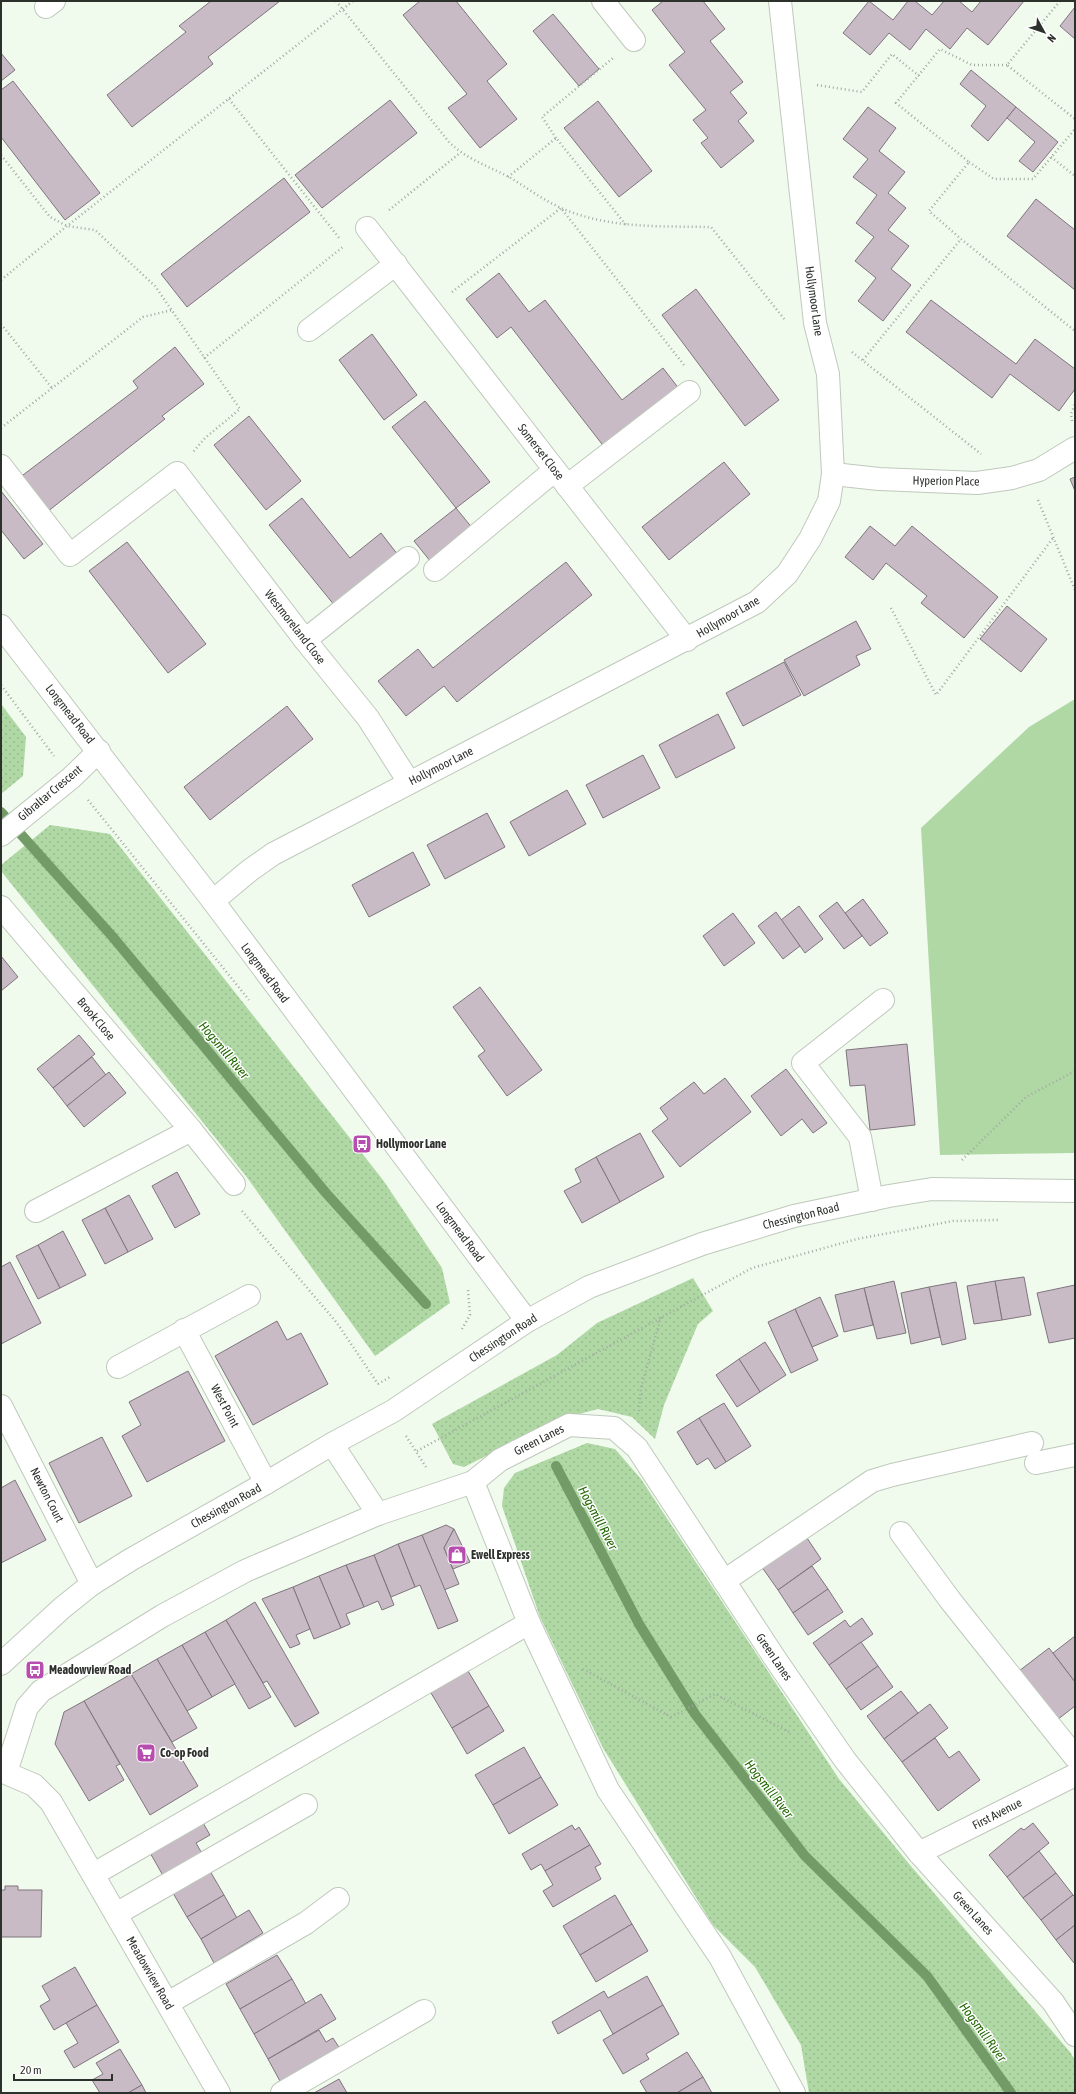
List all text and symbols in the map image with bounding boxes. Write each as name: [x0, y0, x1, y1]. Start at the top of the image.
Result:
north arrow: [1024, 12, 1064, 52]
text: N: [1045, 32, 1058, 45]
street label: Hollymoor Lane: [802, 265, 826, 337]
street label: Somerset Close: [515, 421, 567, 483]
street label: Hyperion Place: [912, 473, 980, 489]
street label: Westmoreland Close: [262, 587, 328, 667]
street label: Hollymoor Lane: [694, 593, 762, 641]
street label: Longmead Road: [43, 682, 97, 746]
street label: Hollymoor Lane: [406, 744, 476, 788]
street label: Gibraltar Crescent: [15, 762, 85, 824]
street label: Longmead Road: [238, 940, 292, 1006]
street label: Brook Close: [74, 995, 118, 1043]
water label: Hogsmill River: [196, 1018, 253, 1082]
bus stop icon: Hollymoor Lane: [351, 1133, 373, 1155]
place label: Hollymoor Lane: [376, 1137, 447, 1151]
street label: Longmead Road: [433, 1199, 487, 1265]
street label: Chessington Road: [761, 1200, 841, 1232]
street label: Chessington Road: [466, 1311, 540, 1365]
street label: West Point: [208, 1382, 242, 1430]
street label: Green Lanes: [512, 1422, 566, 1458]
street label: Newton Court: [27, 1465, 67, 1525]
street label: Chessington Road: [188, 1481, 264, 1531]
water label: Hogsmill River: [575, 1484, 622, 1553]
shop icon: Ewell Express: [446, 1544, 468, 1566]
place label: Ewell Express: [471, 1548, 530, 1562]
street label: Green Lanes: [753, 1631, 795, 1683]
bus stop icon: Meadowview Road: [24, 1659, 46, 1681]
place label: Meadowview Road: [49, 1663, 132, 1677]
supermarket icon: Co-op Food: [135, 1742, 157, 1764]
place label: Co-op Food: [160, 1746, 209, 1760]
water label: Hogsmill River: [742, 1757, 797, 1822]
street label: First Avenue: [970, 1796, 1024, 1832]
street label: Green Lanes: [950, 1888, 996, 1938]
street label: Meadowview Road: [123, 1934, 177, 2012]
water label: Hogsmill River: [956, 1999, 1010, 2066]
scale bar: [14, 2056, 112, 2082]
text: 20 m: [20, 2063, 42, 2077]

